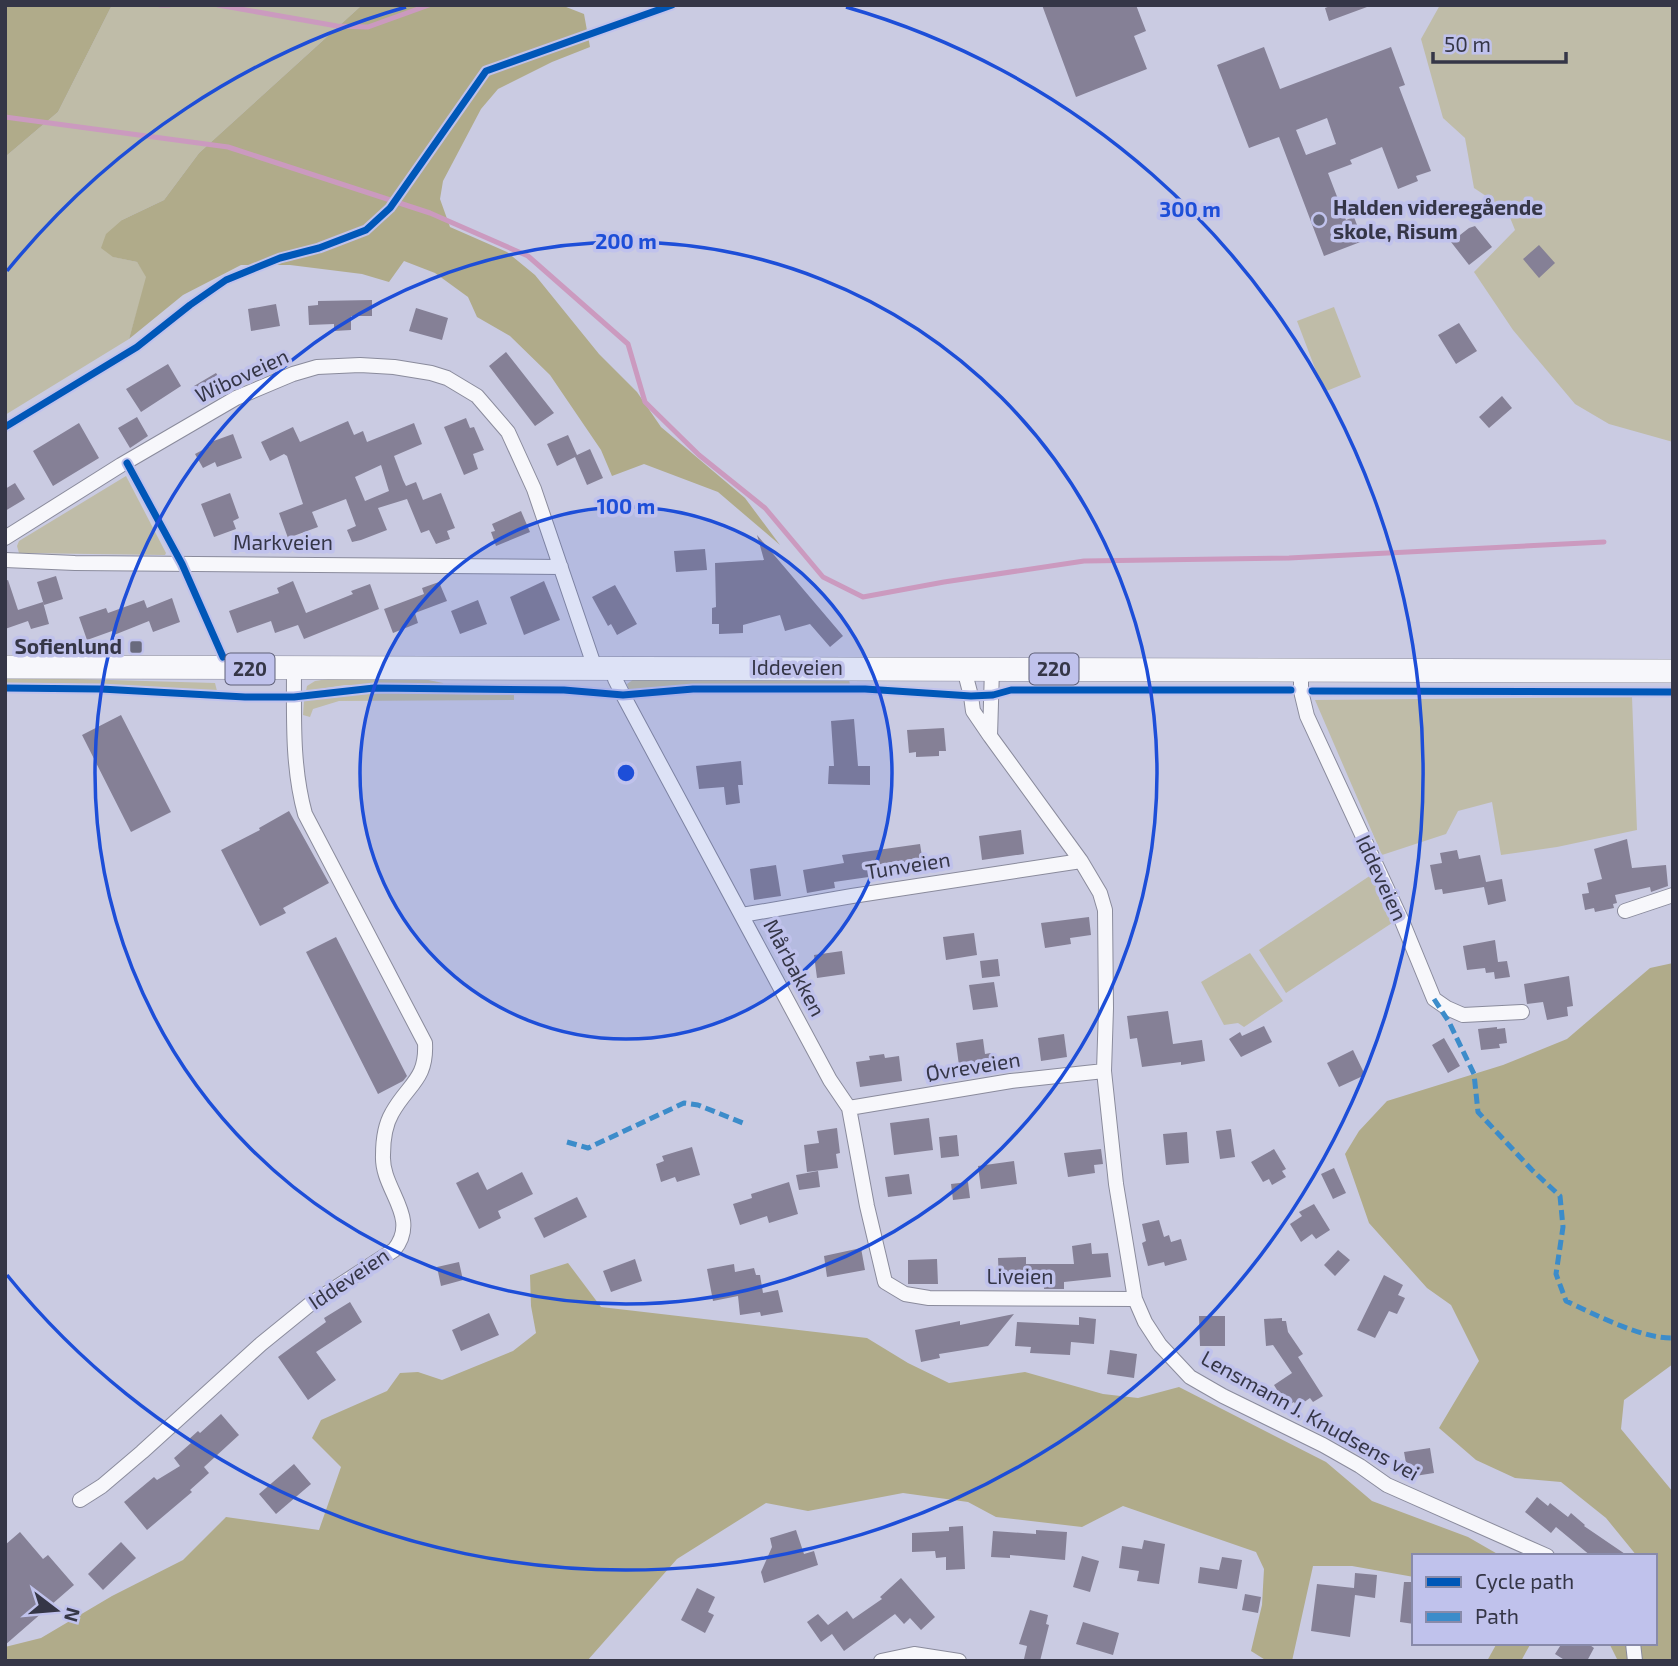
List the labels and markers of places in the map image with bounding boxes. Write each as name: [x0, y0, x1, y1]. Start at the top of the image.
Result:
place label: Halden videregående skole, Risum: [1333, 194, 1543, 243]
marker: Halden videregående skole, Risum: [1311, 212, 1327, 228]
place label: Sofienlund: [14, 633, 122, 658]
marker: Sofienlund: [128, 639, 144, 655]
centre of rings: [614, 761, 638, 785]

